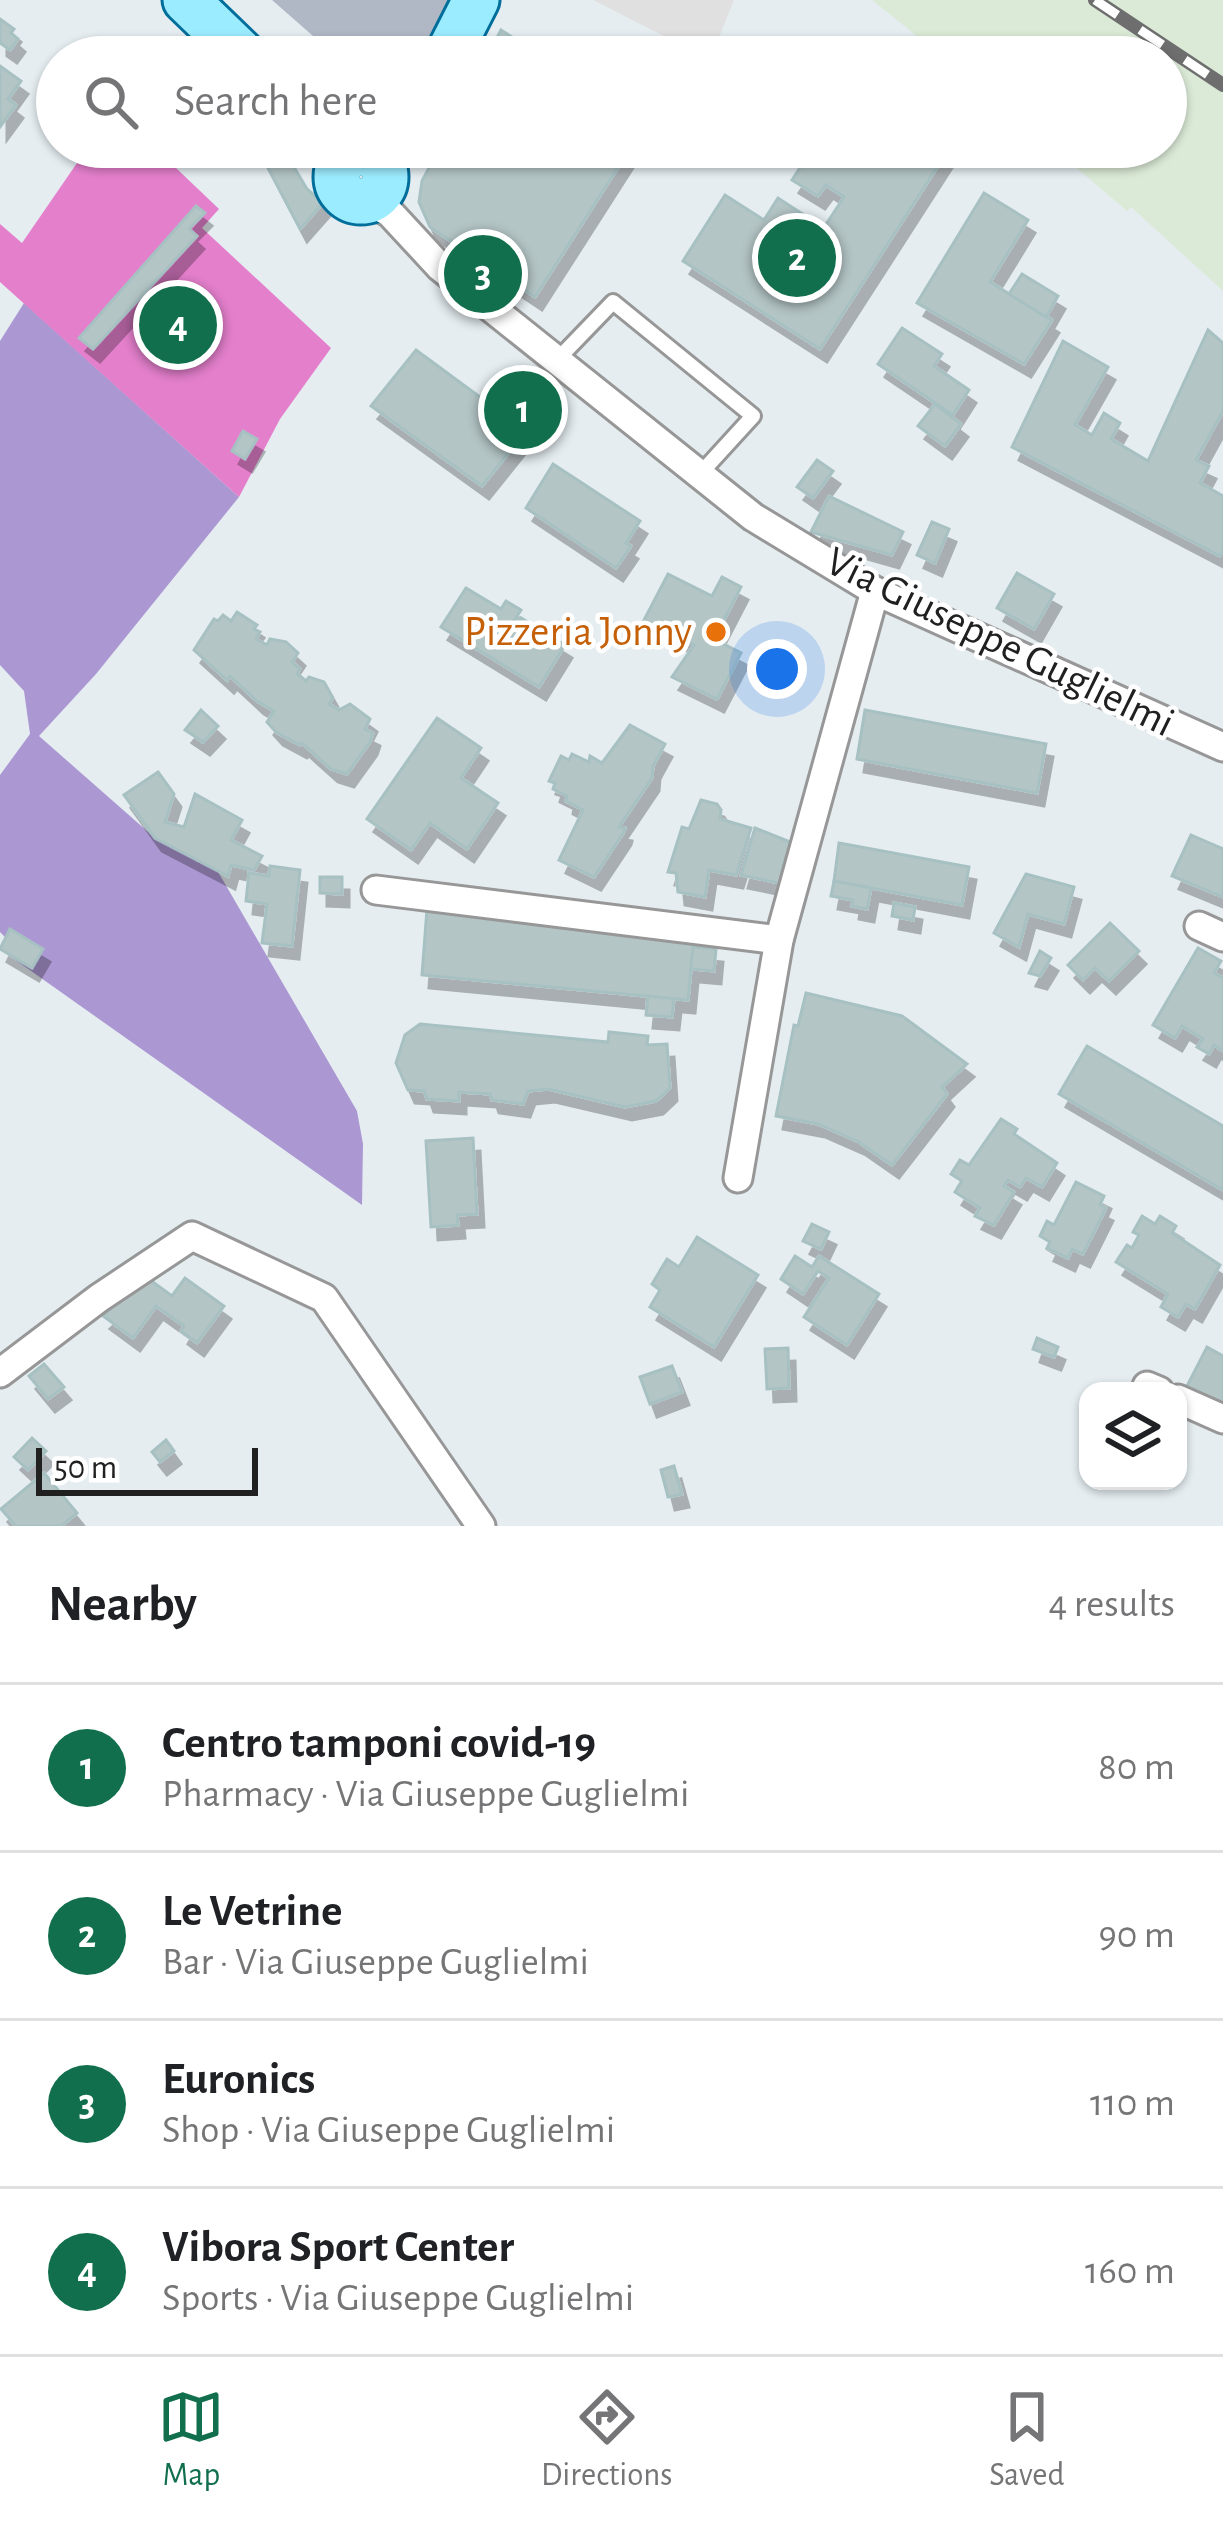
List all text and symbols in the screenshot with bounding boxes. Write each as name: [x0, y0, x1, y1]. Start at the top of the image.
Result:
search box: [36, 36, 1187, 168]
icon: search: [78, 69, 144, 135]
text: Search here: [174, 79, 377, 124]
pin: 2: [758, 213, 836, 303]
pin: 3: [444, 229, 522, 319]
pin: 4: [139, 280, 217, 370]
pin: 1: [484, 365, 562, 455]
street label: Via Giuseppe Guglielmi: [819, 540, 1181, 744]
place label: Pizzeria Jonny: [464, 611, 692, 653]
marker: Pizzeria Jonny: [703, 619, 729, 645]
your location: [747, 639, 807, 699]
map controls: [1079, 1382, 1187, 1490]
button: layers: [1079, 1382, 1187, 1490]
scale bar: [36, 1442, 258, 1495]
text: 50 m: [54, 1452, 117, 1485]
text: Nearby: [48, 1579, 197, 1630]
text: 4 results: [1048, 1585, 1175, 1624]
text: Centro tamponi covid-19: [162, 1721, 596, 1766]
text: 1: [80, 1748, 94, 1787]
text: 80 m: [1098, 1748, 1175, 1787]
text: Pharmacy · Via Giuseppe Guglielmi: [162, 1775, 689, 1814]
text: Le Vetrine: [162, 1889, 342, 1934]
text: 2: [78, 1916, 96, 1955]
text: 90 m: [1098, 1916, 1175, 1955]
text: Bar · Via Giuseppe Guglielmi: [162, 1943, 589, 1982]
text: Euronics: [162, 2057, 315, 2102]
text: 3: [79, 2084, 95, 2123]
text: 110 m: [1090, 2084, 1175, 2123]
text: Shop · Via Giuseppe Guglielmi: [162, 2111, 615, 2150]
text: Vibora Sport Center: [162, 2225, 514, 2270]
text: 4: [77, 2252, 97, 2291]
text: 160 m: [1085, 2252, 1175, 2291]
text: Sports · Via Giuseppe Guglielmi: [162, 2279, 634, 2318]
tab: Map: [158, 2384, 224, 2496]
tab: Directions: [541, 2384, 672, 2496]
tab: Saved: [989, 2384, 1065, 2496]

